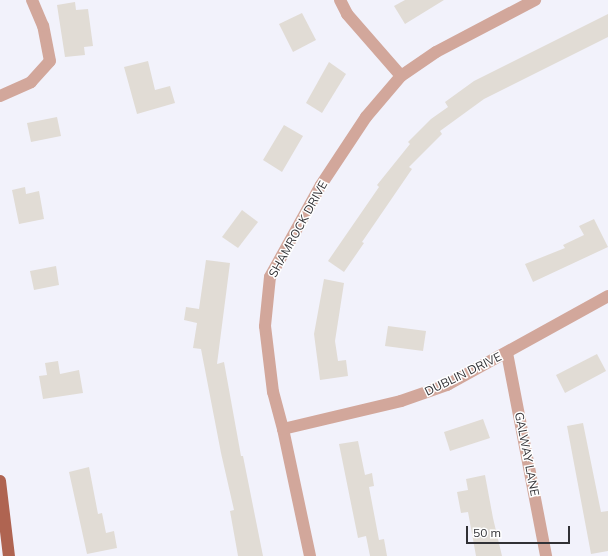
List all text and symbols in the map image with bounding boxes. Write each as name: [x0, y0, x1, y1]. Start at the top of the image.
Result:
street label: SHAMROCK DRIVE: [266, 178, 330, 280]
street label: DUBLIN DRIVE: [422, 349, 504, 399]
street label: GALWAY LANE: [512, 411, 542, 497]
scale bar: [468, 518, 572, 544]
text: 50 m: [473, 525, 501, 540]

